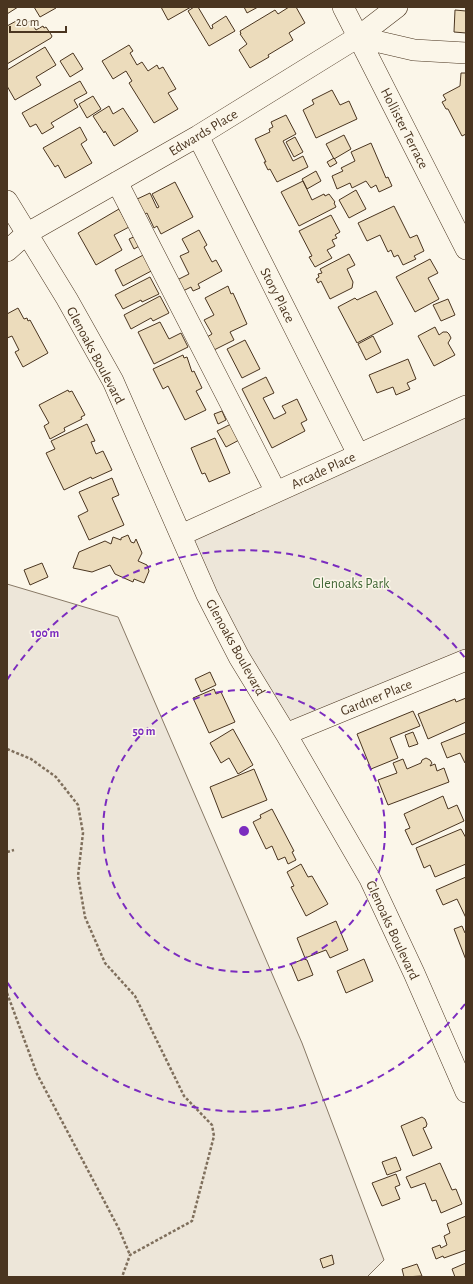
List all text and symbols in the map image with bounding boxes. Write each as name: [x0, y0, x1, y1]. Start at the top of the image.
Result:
scale bar: [10, 8, 66, 34]
text: 20 m: [16, 16, 39, 28]
street label: Hollister Terrace: [378, 86, 431, 171]
street label: Edwards Place: [167, 107, 240, 159]
street label: Story Place: [257, 266, 297, 325]
street label: Glenoaks Boulevard: [64, 305, 127, 406]
street label: Arcade Place: [289, 450, 358, 492]
park label: Glenoaks Park: [313, 577, 390, 591]
street label: Glenoaks Boulevard: [203, 597, 267, 698]
text: 100 m: [31, 627, 59, 639]
street label: Gardner Place: [339, 677, 414, 719]
text: 50 m: [133, 725, 156, 737]
centre of rings: [237, 824, 251, 838]
street label: Glenoaks Boulevard: [363, 879, 421, 982]

